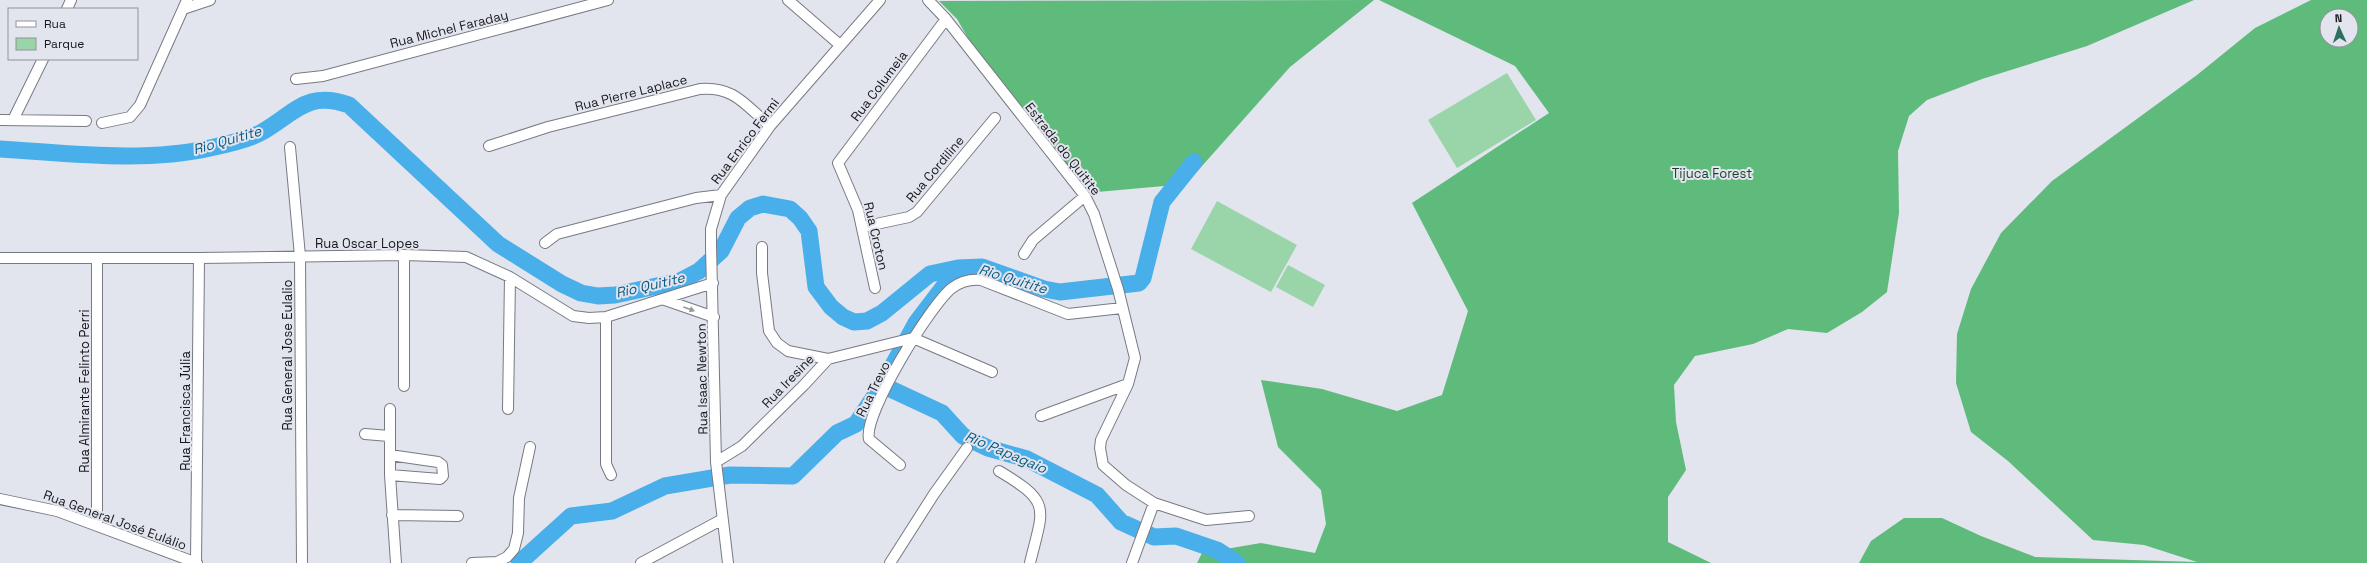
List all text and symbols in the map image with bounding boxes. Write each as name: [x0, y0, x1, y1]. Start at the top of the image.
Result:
street label: Rua Michel Faraday: [388, 6, 510, 52]
legend: [8, 8, 138, 60]
north arrow: [2319, 8, 2359, 48]
text: N: [2334, 11, 2343, 25]
text: Rua: [44, 16, 66, 32]
text: Parque: [44, 36, 84, 52]
street label: Rua Columeia: [847, 47, 911, 125]
street label: Rua Pierre Laplace: [573, 71, 689, 115]
street label: Rua Enrico Fermi: [707, 95, 783, 187]
street label: Estrada do Quitite: [1021, 99, 1105, 199]
water label: Rio Quitite: [191, 121, 264, 158]
street label: Rua Cordiline: [902, 132, 968, 206]
park label: Tijuca Forest: [1672, 165, 1752, 182]
street label: Rua Croton: [860, 200, 892, 272]
street label: Rua Oscar Lopes: [315, 235, 419, 252]
water label: Rio Quitite: [977, 260, 1050, 298]
water label: Rio Quitite: [614, 268, 687, 302]
street label: Rua General Jose Eulalio: [279, 279, 296, 431]
one-way arrow: [684, 306, 696, 312]
street label: Rua Almirante Felinto Perri: [76, 309, 93, 473]
street label: Rua Isaac Newton: [693, 323, 711, 435]
street label: Rua Francisca Júlia: [177, 351, 194, 471]
street label: Rua Iresine: [758, 351, 818, 411]
street label: Rua Trevo: [852, 358, 894, 420]
water label: Rio Papagaio: [963, 427, 1050, 477]
street label: Rua General José Eulálio: [41, 486, 189, 554]

